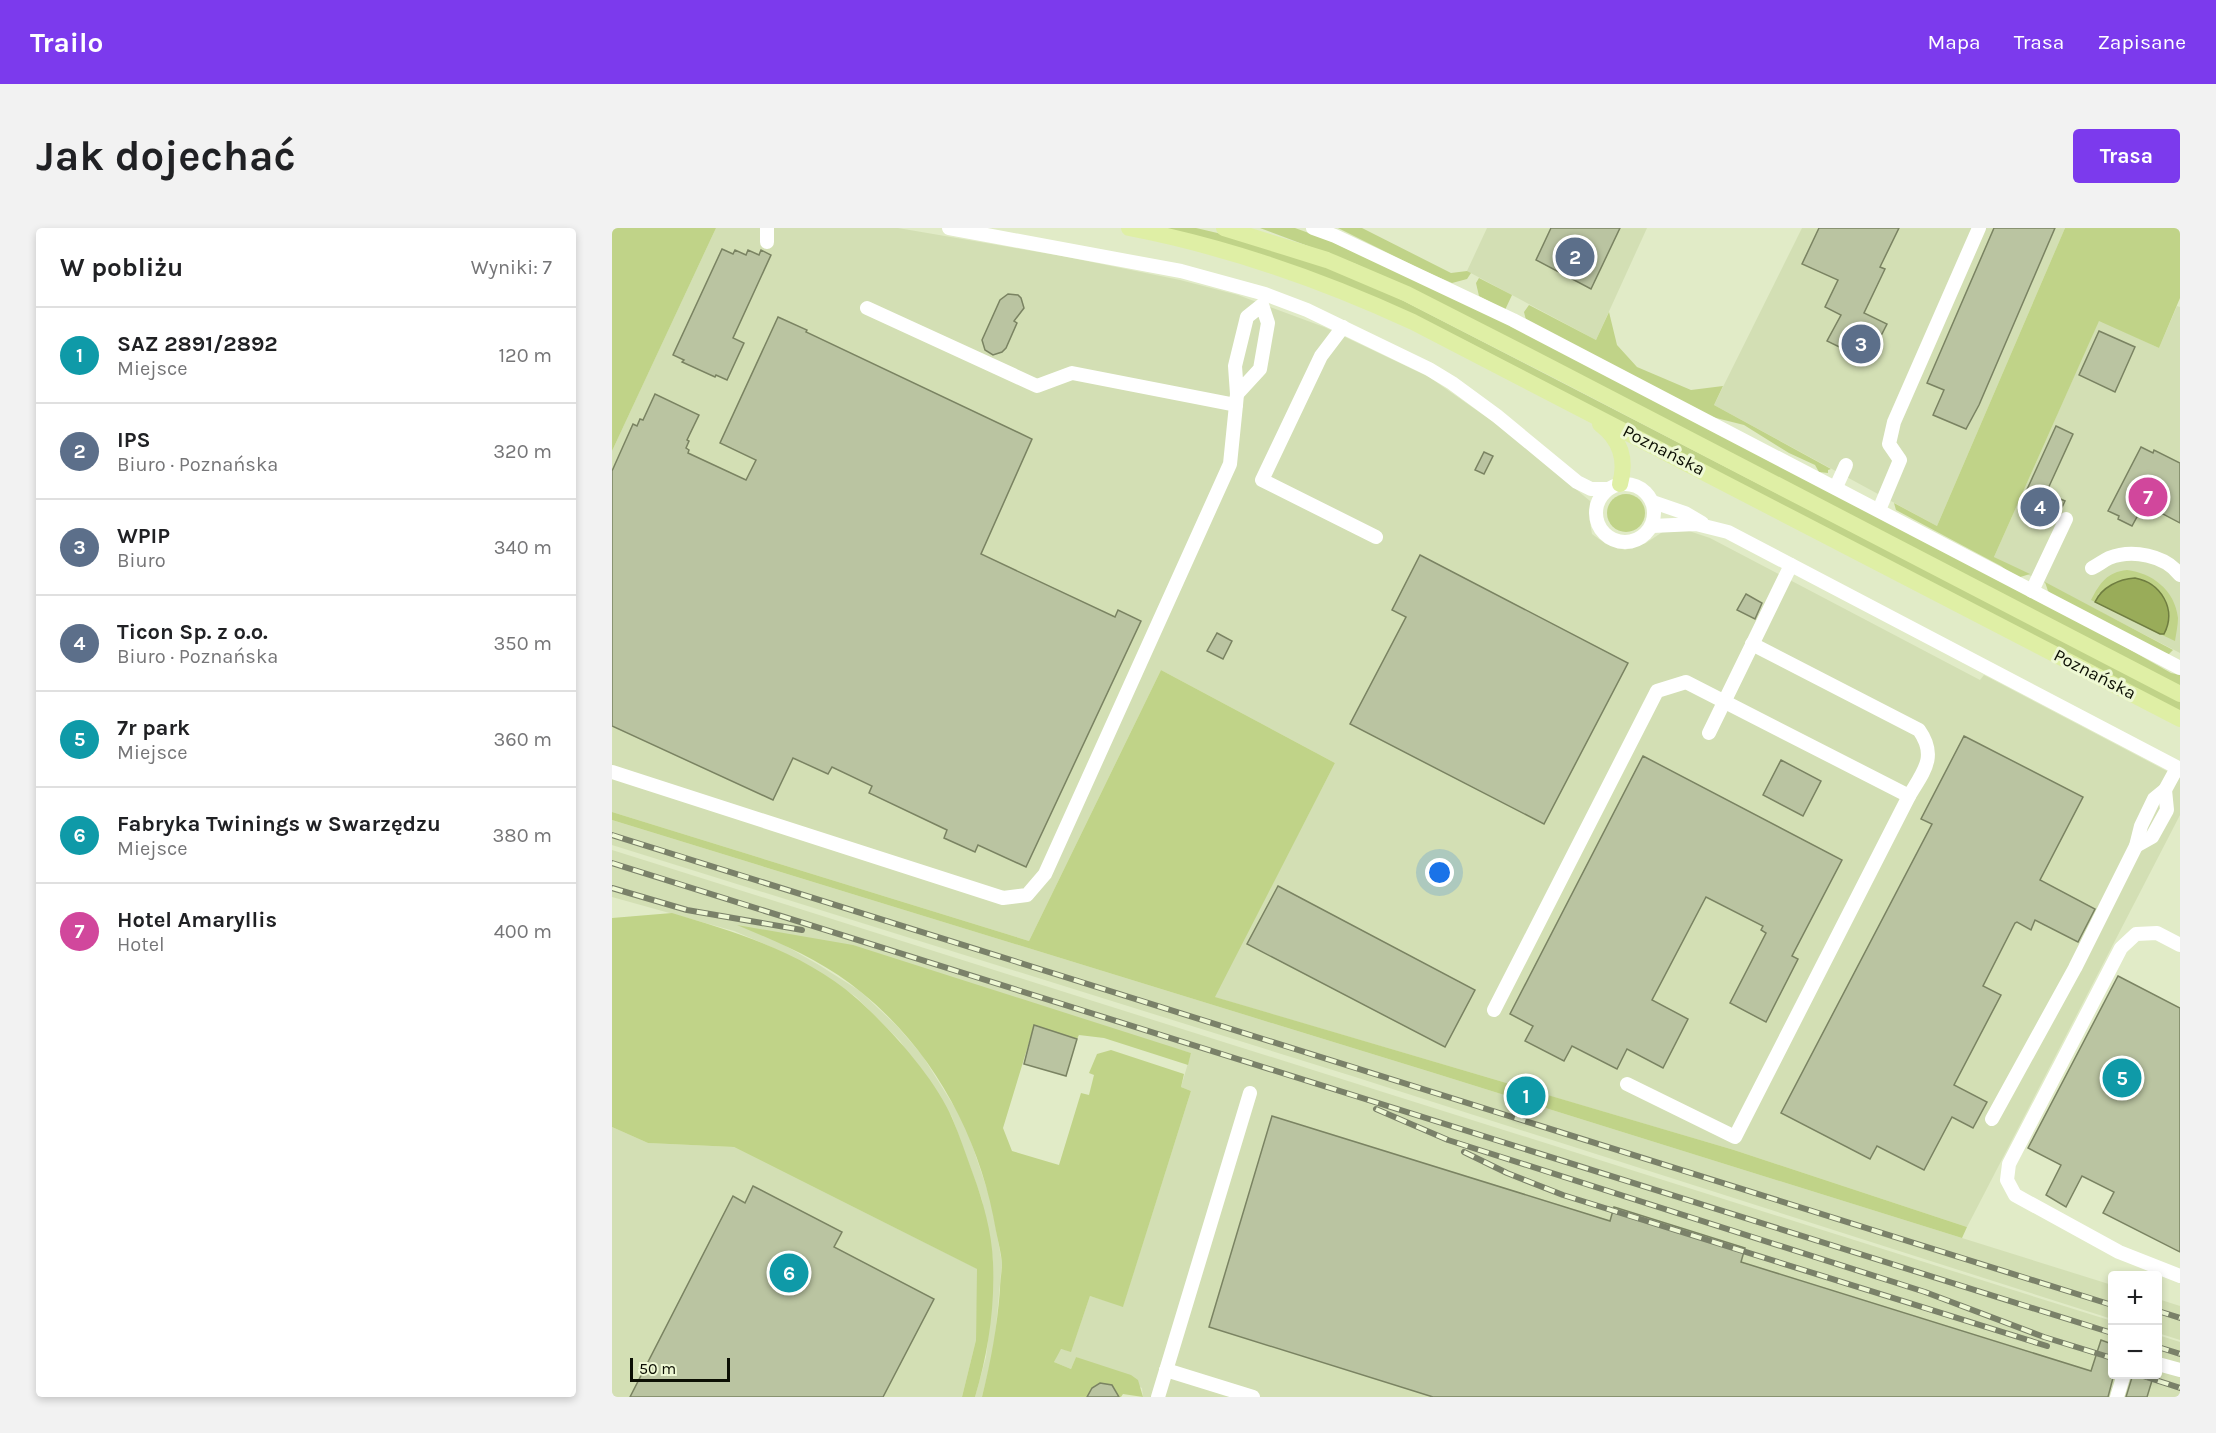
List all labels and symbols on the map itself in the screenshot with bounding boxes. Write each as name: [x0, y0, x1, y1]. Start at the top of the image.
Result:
pin: 2: [1556, 234, 1594, 279]
pin: 3: [1842, 322, 1880, 366]
street label: Poznańska: [1619, 420, 1709, 480]
pin: 7: [2128, 474, 2168, 520]
pin: 4: [2020, 484, 2060, 530]
street label: Poznańska: [2050, 644, 2140, 704]
your location: [1425, 858, 1454, 887]
pin: 5: [2102, 1056, 2142, 1100]
pin: 1: [1506, 1074, 1546, 1118]
pin: 6: [770, 1250, 808, 1296]
scale bar: [630, 1355, 730, 1382]

